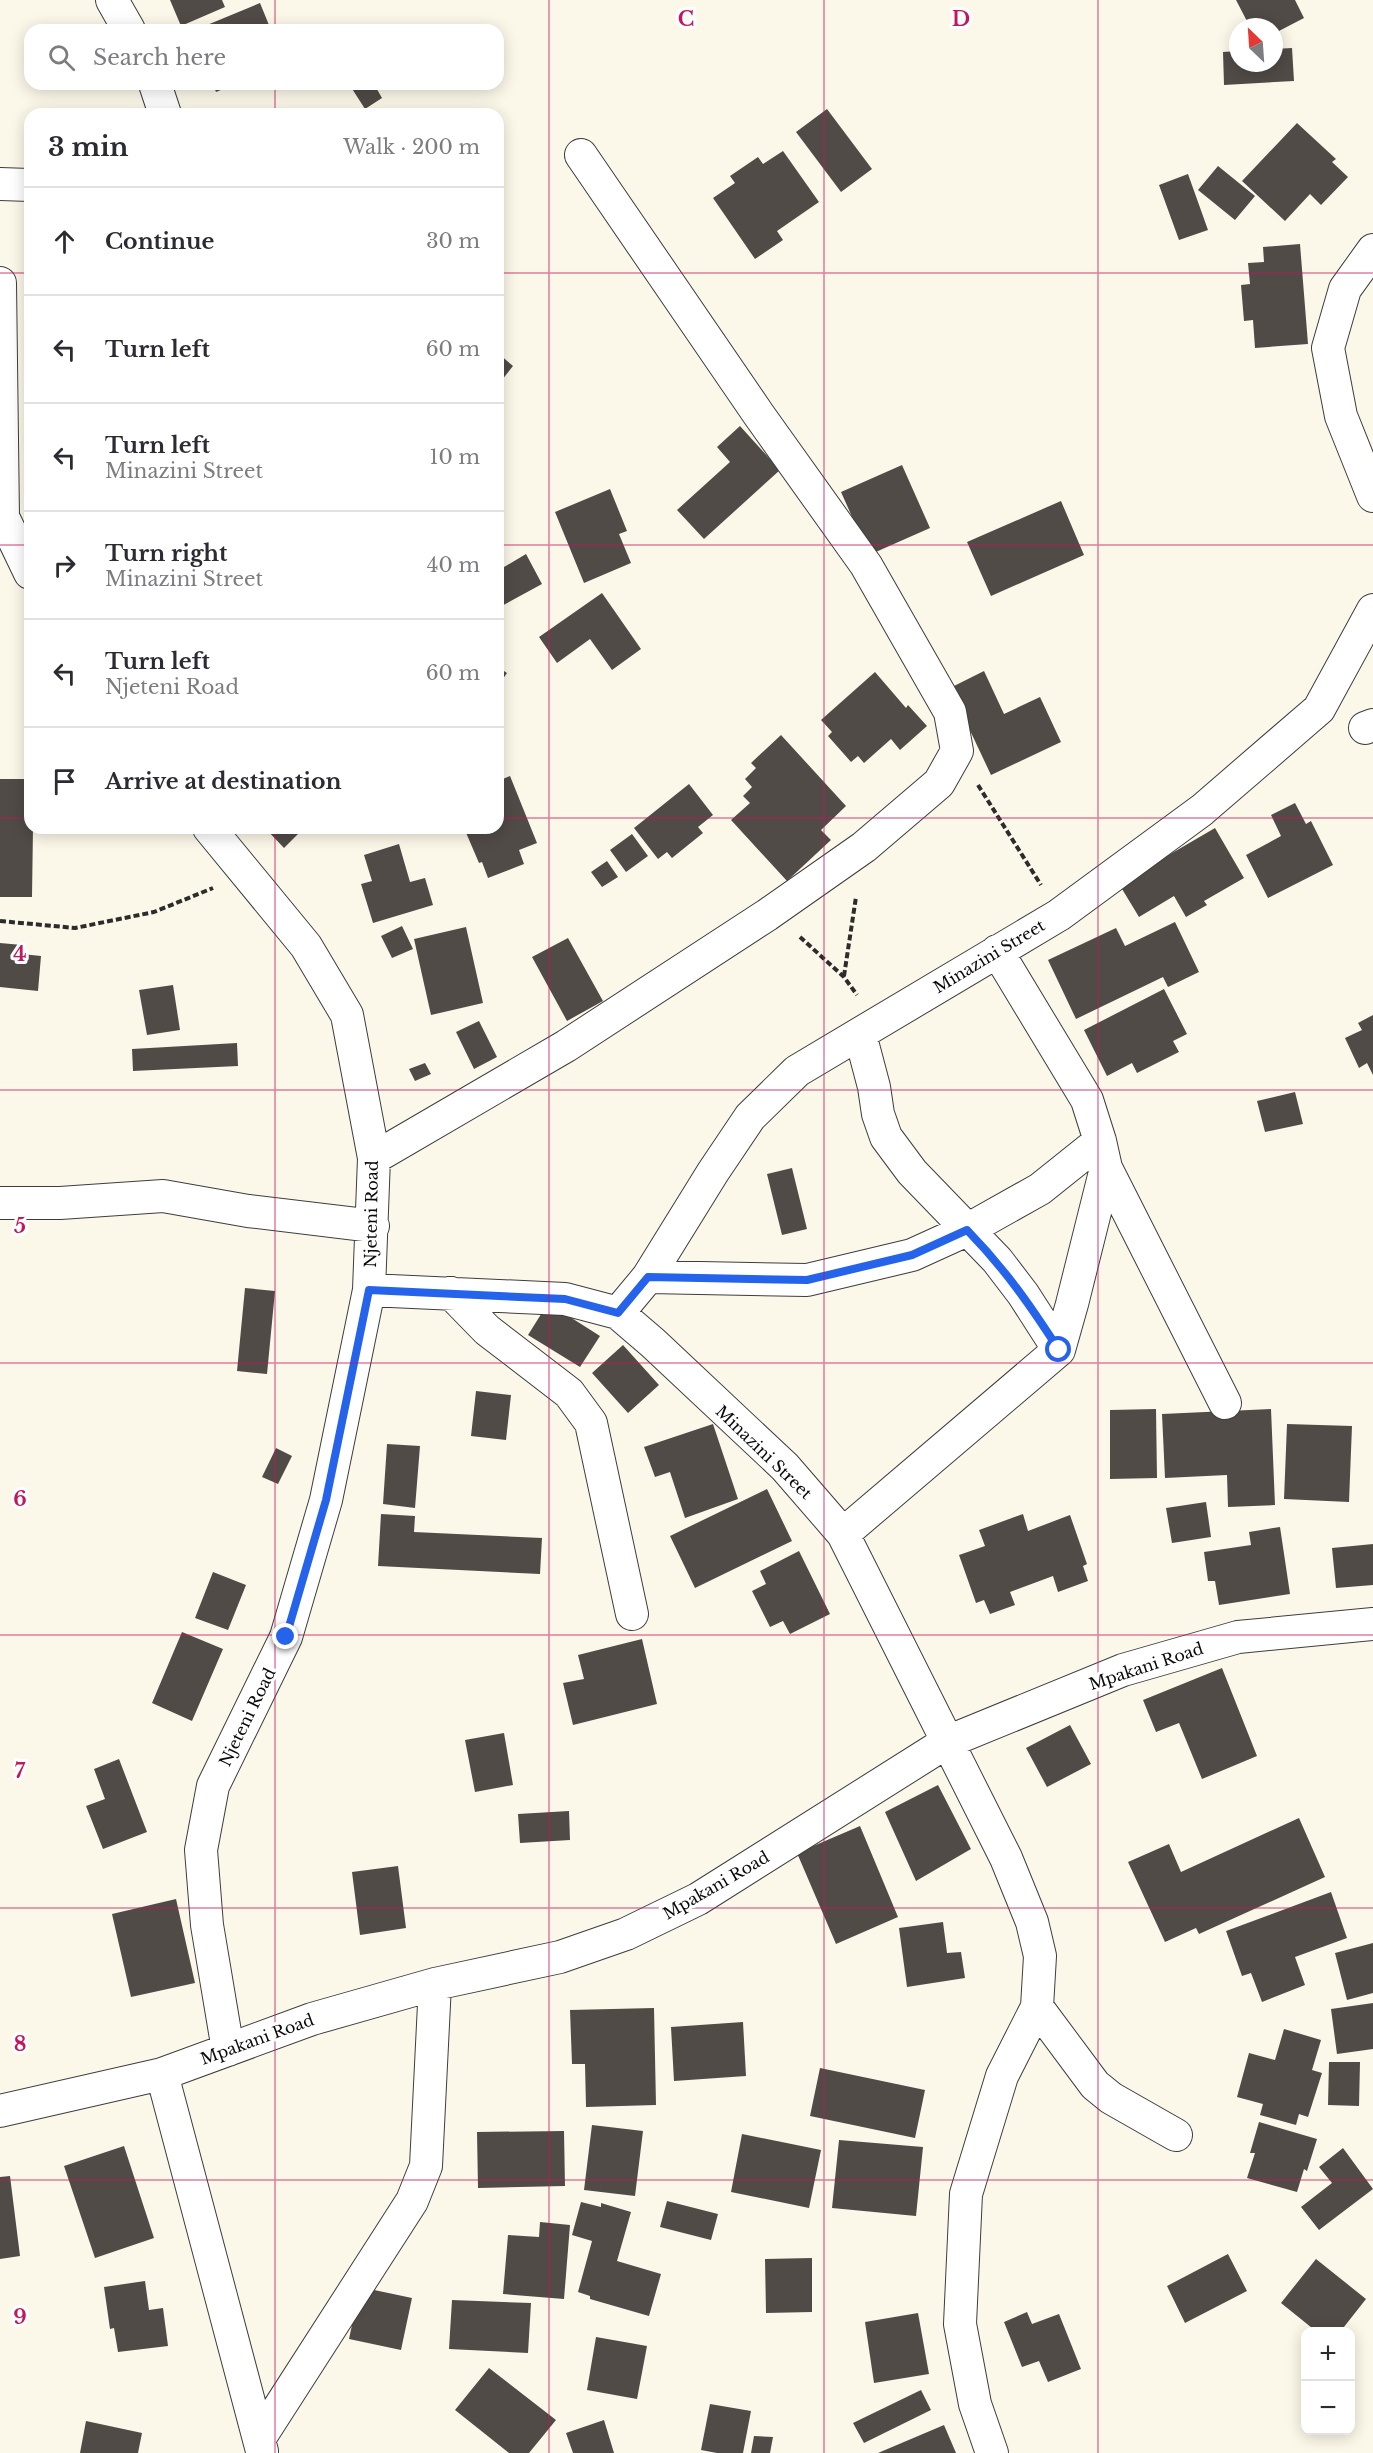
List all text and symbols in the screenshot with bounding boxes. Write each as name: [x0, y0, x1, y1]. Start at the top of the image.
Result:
text: C: [678, 7, 694, 31]
text: D: [952, 7, 970, 31]
north arrow: [1229, 18, 1283, 72]
search box: [24, 24, 504, 90]
icon: search: [45, 41, 78, 74]
text: Search here: [93, 44, 226, 71]
text: 3 min: [48, 131, 129, 163]
text: Walk · 200 m: [343, 135, 480, 159]
icon: ahead: [48, 225, 81, 258]
text: Continue: [105, 228, 214, 255]
text: 30 m: [426, 229, 480, 253]
icon: left: [48, 333, 81, 366]
text: Turn left: [105, 336, 210, 363]
text: 60 m: [426, 337, 480, 361]
text: Turn left: [105, 432, 210, 459]
icon: left: [48, 441, 81, 474]
text: 10 m: [430, 445, 480, 469]
text: Minazini Street: [105, 459, 263, 483]
text: Turn right: [105, 540, 227, 567]
icon: right: [48, 549, 81, 582]
text: 40 m: [427, 553, 480, 577]
text: Minazini Street: [105, 567, 263, 591]
text: Turn left: [105, 648, 210, 675]
icon: left: [48, 657, 81, 690]
text: 60 m: [426, 661, 480, 685]
text: Njeteni Road: [105, 675, 239, 699]
icon: arrive: [48, 765, 81, 798]
text: Arrive at destination: [105, 768, 342, 795]
street label: Minazini Street: [930, 915, 1048, 997]
text: 4: [13, 942, 27, 966]
street label: Njeteni Road: [360, 1160, 382, 1268]
text: 5: [14, 1214, 26, 1238]
route start: [1045, 1336, 1071, 1362]
street label: Minazini Street: [712, 1401, 816, 1503]
text: 6: [13, 1487, 27, 1511]
route end: [272, 1623, 298, 1649]
street label: Mpakani Road: [1086, 1638, 1206, 1694]
street label: Njeteni Road: [215, 1664, 280, 1770]
text: 7: [15, 1759, 26, 1783]
street label: Mpakani Road: [659, 1846, 773, 1923]
street label: Mpakani Road: [198, 2009, 317, 2069]
text: 8: [14, 2032, 26, 2056]
text: 9: [13, 2305, 27, 2329]
map controls: [1301, 2327, 1355, 2435]
button: +: [1301, 2327, 1355, 2381]
button: −: [1301, 2381, 1355, 2435]

